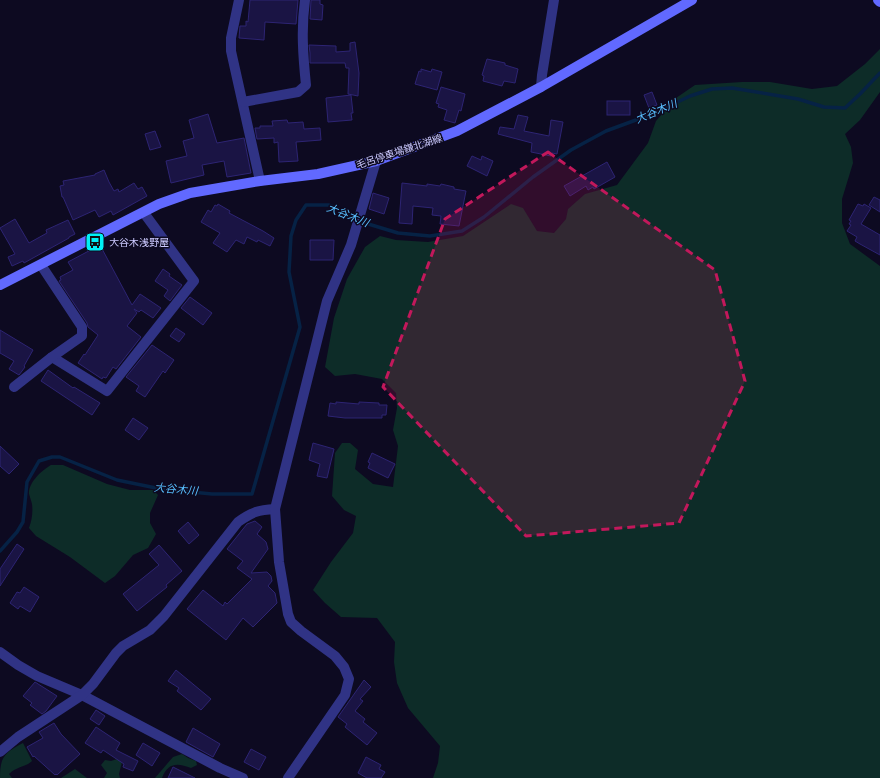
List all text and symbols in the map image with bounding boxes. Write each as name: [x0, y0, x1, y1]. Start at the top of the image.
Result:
water label: 大谷木川: [633, 95, 680, 127]
street label: 毛呂停車場鎌北湖線: [354, 130, 444, 173]
water label: 大谷木川: [325, 199, 372, 231]
bus stop icon: 大谷木浅野屋: [84, 231, 106, 253]
place label: 大谷木浅野屋: [109, 235, 169, 250]
water label: 大谷木川: [153, 479, 200, 499]

